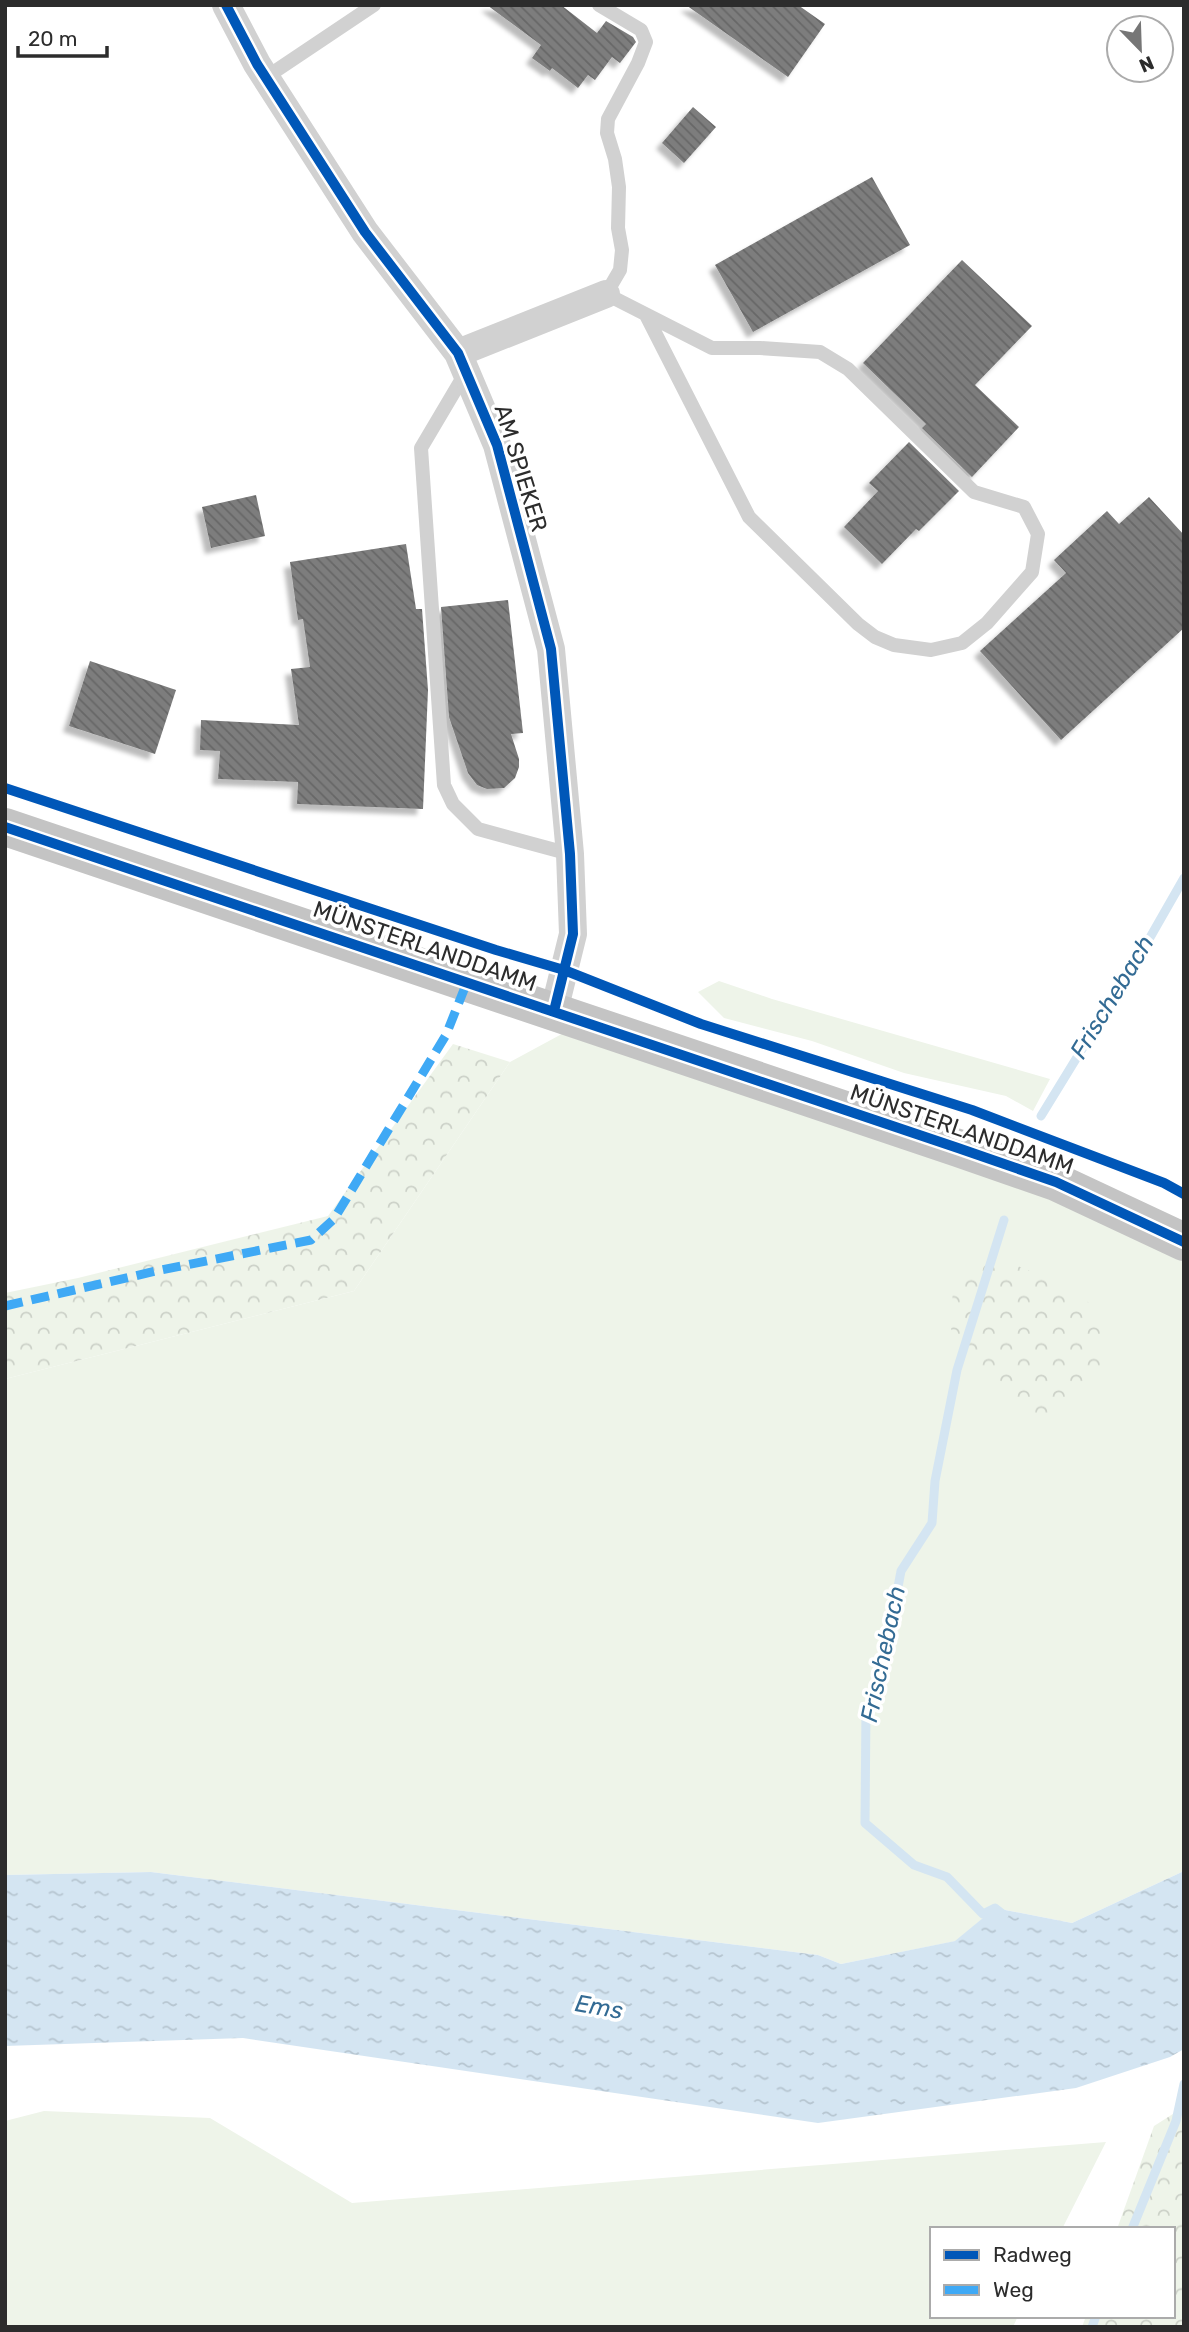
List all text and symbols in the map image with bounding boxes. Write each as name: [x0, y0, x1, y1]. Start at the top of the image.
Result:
scale bar: [18, 14, 107, 58]
north arrow: [1105, 14, 1175, 84]
text: 20 m: [28, 26, 77, 51]
text: N: [1136, 51, 1157, 77]
street label: AM SPIEKER: [488, 401, 554, 535]
street label: MÜNSTERLANDDAMM: [310, 895, 540, 997]
water label: Frischebach: [1064, 930, 1160, 1064]
street label: MÜNSTERLANDDAMM: [847, 1078, 1077, 1180]
water label: Frischebach: [855, 1583, 911, 1725]
water label: Ems: [573, 1989, 625, 2025]
legend: [930, 2227, 1175, 2318]
text: Radweg: [993, 2242, 1072, 2267]
text: Weg: [993, 2277, 1034, 2302]

